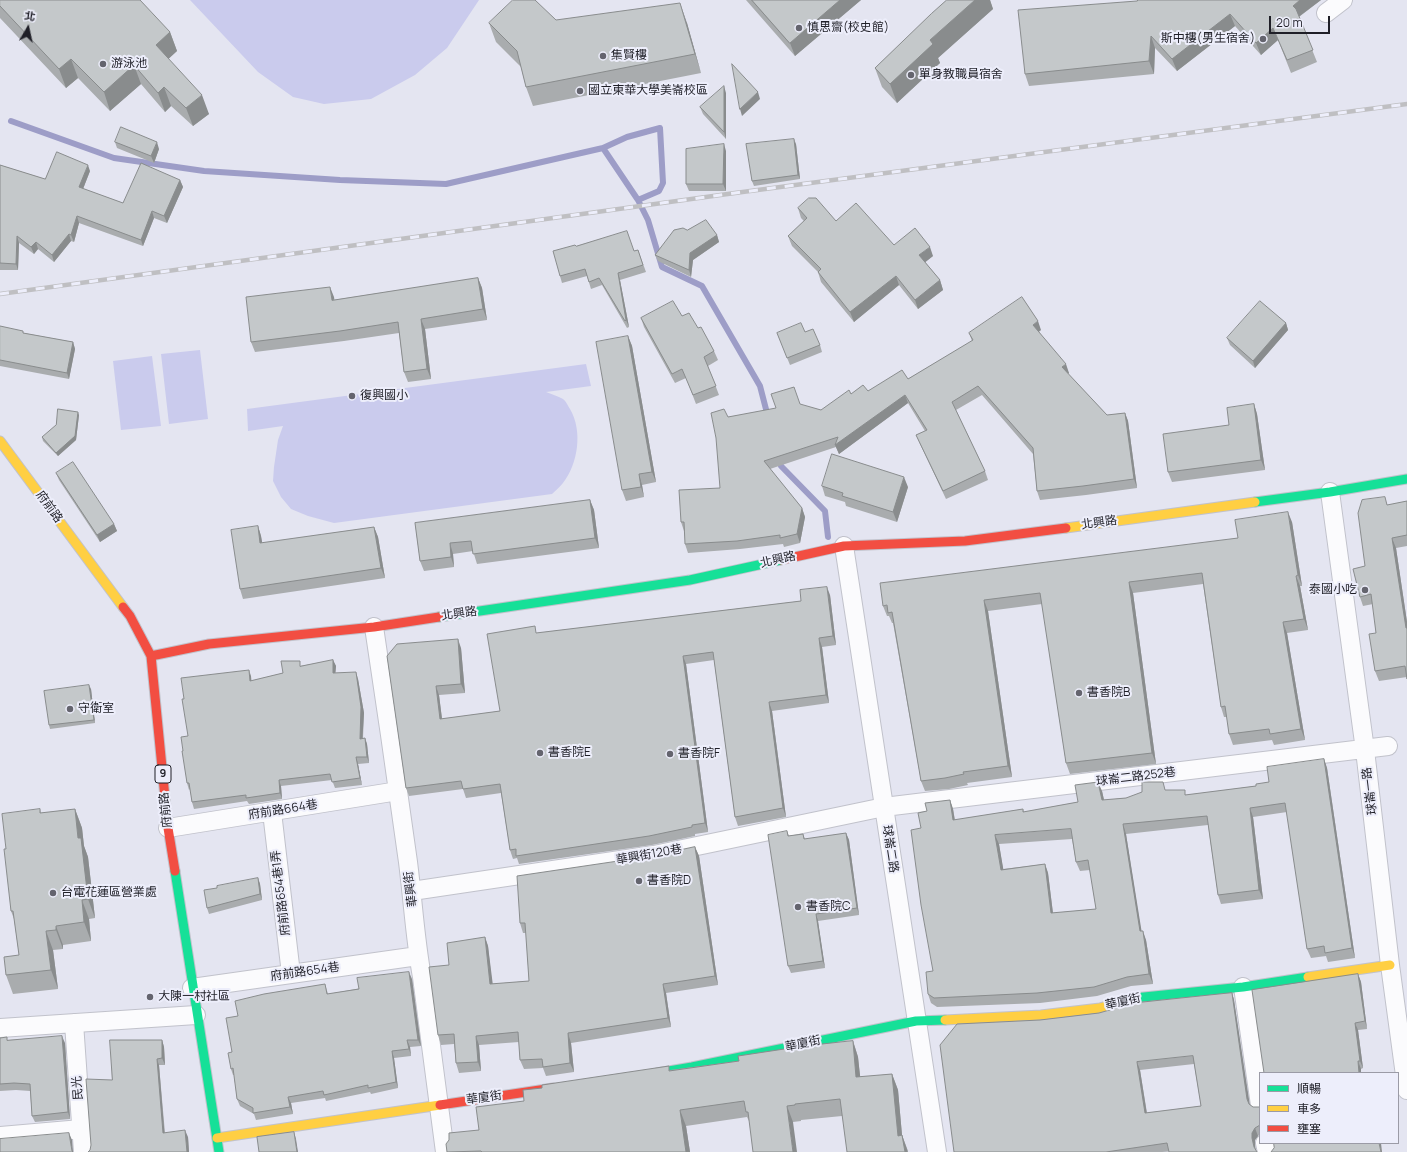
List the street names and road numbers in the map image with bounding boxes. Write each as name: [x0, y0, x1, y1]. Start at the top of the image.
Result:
street label: 府前路: [33, 488, 65, 526]
street label: 北興路: [1080, 513, 1118, 533]
street label: 北興路: [759, 549, 797, 571]
street label: 北興路: [440, 604, 478, 624]
road number: 9: [155, 765, 171, 783]
street label: 球崙二路252巷: [1095, 765, 1177, 789]
street label: 球崙一路: [1360, 766, 1380, 816]
street label: 府前路: [157, 791, 175, 829]
street label: 府前路664巷: [247, 797, 319, 823]
street label: 球崙二路: [879, 824, 901, 874]
street label: 華興街120巷: [615, 842, 683, 868]
street label: 府前路654巷1弄: [269, 849, 293, 937]
street label: 華興街: [402, 870, 420, 908]
street label: 府前路654巷: [270, 960, 340, 984]
street label: 華廈街: [1104, 991, 1142, 1013]
street label: 華廈街: [784, 1033, 822, 1055]
street label: 民光: [70, 1076, 86, 1100]
street label: 華廈街: [465, 1088, 503, 1108]

